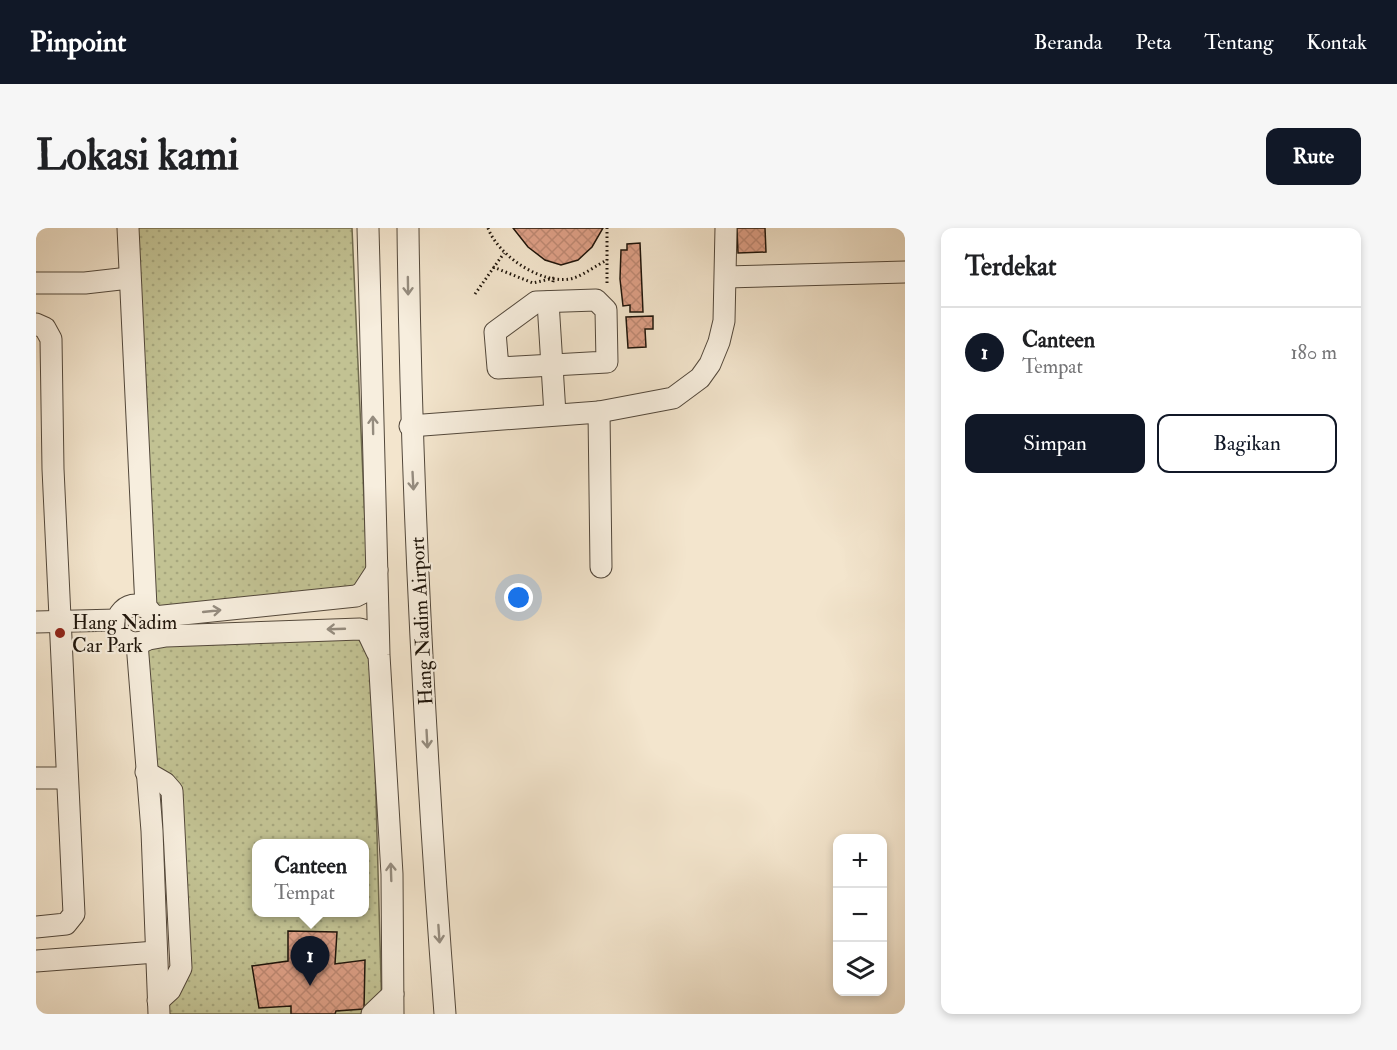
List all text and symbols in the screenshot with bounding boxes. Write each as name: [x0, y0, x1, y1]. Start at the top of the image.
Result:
text: Pinpoint: [30, 25, 126, 60]
text: Beranda: [1034, 29, 1102, 56]
text: Peta: [1135, 29, 1171, 56]
text: Tentang: [1204, 29, 1273, 56]
text: Kontak: [1306, 29, 1367, 56]
button: Rute: [1266, 128, 1361, 185]
text: Lokasi kami: [36, 130, 239, 182]
text: Terdekat: [965, 251, 1056, 283]
one-way arrow: [402, 276, 414, 296]
text: Canteen: [1022, 326, 1095, 354]
text: 1: [981, 340, 988, 365]
text: 180 m: [1290, 340, 1337, 365]
text: Tempat: [1022, 354, 1083, 379]
button: Simpan: [965, 414, 1145, 473]
button: Bagikan: [1157, 414, 1337, 473]
one-way arrow: [368, 415, 379, 435]
one-way arrow: [408, 471, 419, 491]
street label: Hang Nadim Airport: [405, 536, 439, 706]
your location: [504, 583, 533, 612]
one-way arrow: [202, 605, 222, 616]
place label: Hang Nadim Car Park: [72, 610, 178, 658]
one-way arrow: [326, 624, 346, 635]
marker: Hang Nadim Car Park: [53, 626, 67, 640]
one-way arrow: [422, 729, 433, 749]
map controls: [833, 834, 887, 996]
button: +: [833, 834, 887, 888]
popup: [252, 839, 369, 917]
text: Canteen: [274, 852, 347, 880]
one-way arrow: [386, 862, 397, 882]
text: Tempat: [274, 880, 335, 905]
button: −: [833, 888, 887, 942]
one-way arrow: [434, 923, 445, 943]
pin: 1: [290, 936, 330, 986]
button: layers: [833, 942, 887, 996]

